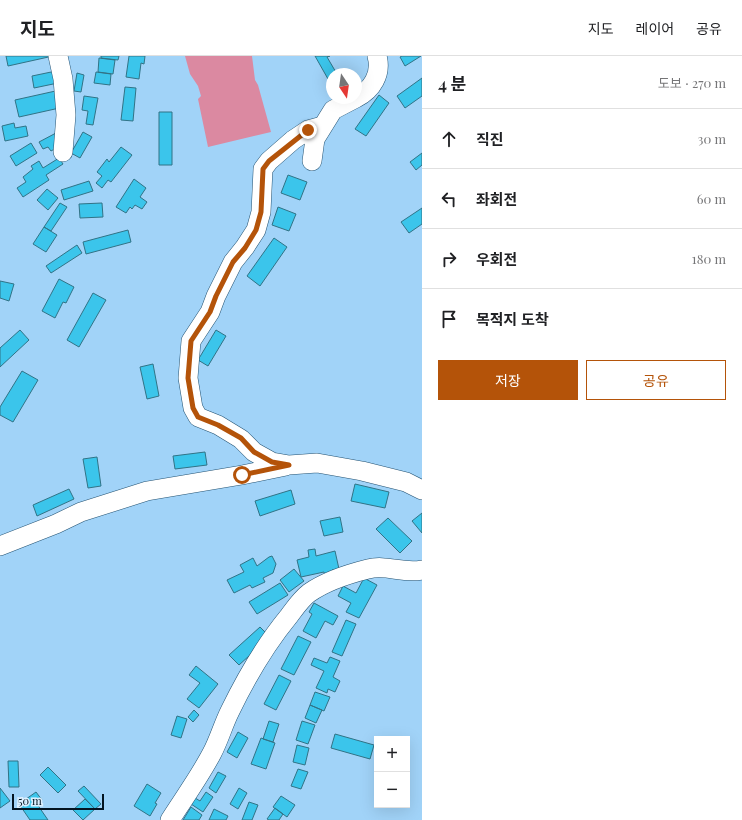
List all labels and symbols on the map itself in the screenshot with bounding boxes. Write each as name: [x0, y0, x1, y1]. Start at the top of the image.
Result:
north arrow: [326, 68, 362, 104]
route end: [299, 121, 317, 139]
route start: [233, 466, 251, 484]
scale bar: [12, 792, 104, 811]

